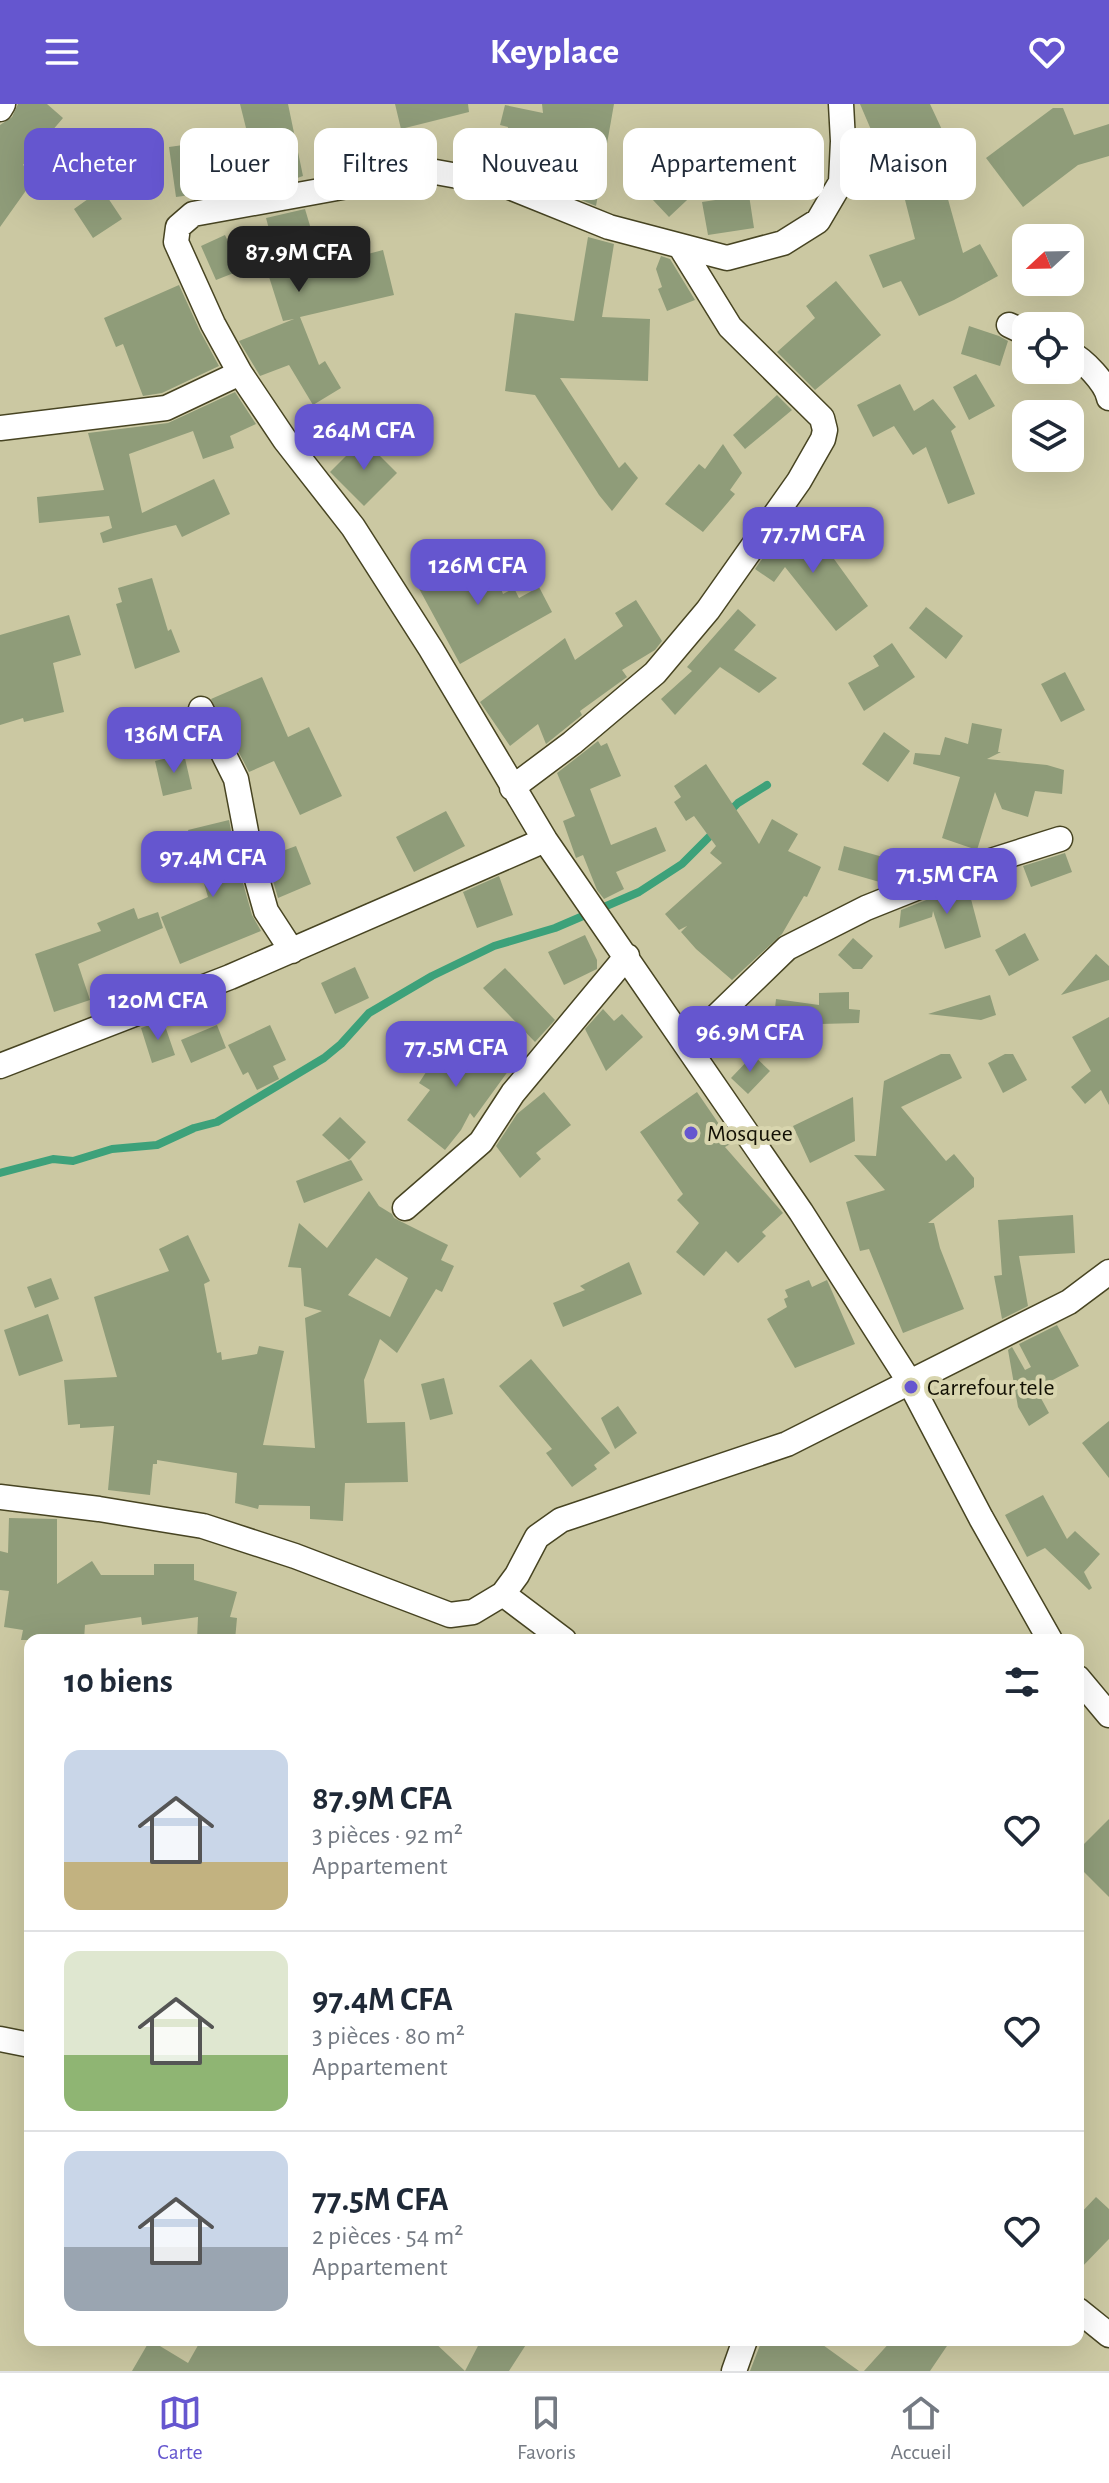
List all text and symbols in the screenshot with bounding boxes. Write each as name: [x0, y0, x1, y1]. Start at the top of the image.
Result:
icon: menu: [40, 30, 84, 74]
icon: heart: [1025, 30, 1069, 74]
text: Keyplace: [490, 34, 619, 70]
chip: Acheter: [24, 128, 164, 200]
chip: Louer: [180, 128, 298, 200]
chip: Filtres: [314, 128, 437, 200]
chip: Nouveau: [453, 128, 607, 200]
chip: Appartement: [623, 128, 824, 200]
chip: Maison: [840, 128, 976, 200]
north arrow: [1012, 224, 1084, 296]
map controls: [1012, 224, 1084, 472]
pin: 87.9M CFA: [207, 226, 391, 294]
text: 87.9M CFA: [245, 239, 353, 265]
button: locate: [1012, 312, 1084, 384]
button: layers: [1012, 400, 1084, 472]
pin: 264M CFA: [281, 404, 447, 472]
text: 264M CFA: [313, 417, 415, 443]
pin: 77.7M CFA: [721, 507, 905, 575]
text: 77.7M CFA: [761, 520, 865, 546]
pin: 126M CFA: [395, 539, 561, 607]
text: 126M CFA: [428, 552, 528, 578]
pin: 136M CFA: [91, 707, 257, 775]
text: 136M CFA: [125, 720, 223, 746]
pin: 97.4M CFA: [121, 831, 305, 899]
text: 97.4M CFA: [159, 844, 267, 870]
pin: 71.5M CFA: [855, 848, 1039, 916]
text: 71.5M CFA: [896, 861, 998, 887]
pin: 120M CFA: [75, 974, 241, 1042]
text: 120M CFA: [108, 987, 208, 1013]
pin: 96.9M CFA: [658, 1006, 842, 1074]
text: 96.9M CFA: [696, 1019, 804, 1045]
pin: 77.5M CFA: [364, 1021, 548, 1089]
text: 77.5M CFA: [404, 1034, 508, 1060]
place label: Mosquee: [707, 1122, 793, 1146]
marker: Mosquee: [682, 1124, 700, 1142]
place label: Carrefour tele: [927, 1376, 1055, 1400]
marker: Carrefour tele: [902, 1378, 920, 1396]
icon: filters: [1000, 1660, 1044, 1704]
text: 10 biens: [64, 1665, 173, 1699]
icon: home: [128, 1782, 224, 1878]
text: 87.9M CFA: [312, 1782, 453, 1816]
icon: heart: [1000, 1808, 1044, 1852]
text: 3 pièces · 92 m²: [312, 1822, 463, 1848]
text: Appartement: [312, 1853, 448, 1879]
icon: home: [128, 1983, 224, 2079]
text: 97.4M CFA: [312, 1983, 453, 2017]
icon: heart: [1000, 2009, 1044, 2053]
text: 3 pièces · 80 m²: [312, 2023, 465, 2049]
text: Appartement: [312, 2054, 448, 2080]
icon: home: [128, 2183, 224, 2279]
text: 77.5M CFA: [312, 2183, 449, 2217]
icon: heart: [1000, 2209, 1044, 2253]
text: 2 pièces · 54 m²: [312, 2223, 463, 2249]
text: Appartement: [312, 2254, 448, 2280]
tab: Carte: [157, 2391, 203, 2465]
tab: Favoris: [517, 2391, 576, 2465]
tab: Accueil: [890, 2391, 952, 2465]

